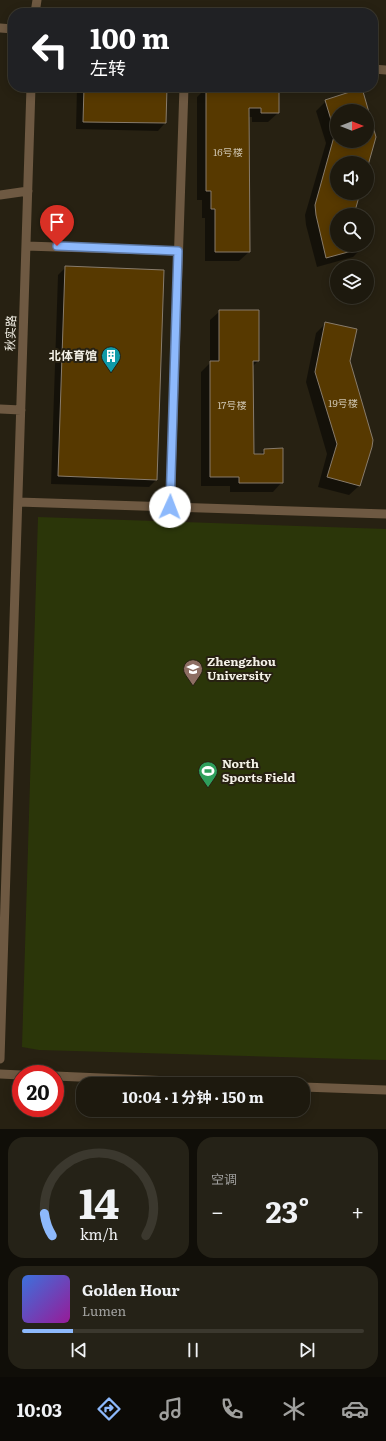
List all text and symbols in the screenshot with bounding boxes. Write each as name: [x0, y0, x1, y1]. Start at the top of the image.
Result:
text: 100 m: [90, 16, 170, 58]
icon: left: [24, 24, 76, 76]
text: 左转: [90, 54, 126, 81]
north arrow: [330, 104, 374, 148]
map controls: [330, 104, 374, 304]
house number: 16号楼: [213, 144, 243, 159]
button: sound: [330, 156, 374, 200]
pin: [40, 205, 74, 246]
button: search: [330, 208, 374, 252]
icon: arrive: [46, 211, 68, 233]
button: layers: [330, 260, 374, 304]
street label: 秋实路: [0, 315, 20, 351]
building icon: 北体育馆: [100, 345, 122, 373]
place label: 北体育馆: [49, 346, 97, 364]
house number: 19号楼: [328, 395, 358, 410]
house number: 17号楼: [218, 397, 246, 412]
position arrow: [149, 486, 191, 528]
place label: Zhengzhou University: [207, 652, 276, 684]
school or university icon: Zhengzhou University: [182, 658, 204, 686]
place label: North Sports Field: [222, 754, 296, 786]
sports icon: North Sports Field: [197, 760, 219, 788]
speed limit sign: 20: [12, 1065, 64, 1117]
text: 10:04 · 1 分钟 · 150 m: [122, 1085, 264, 1108]
text: 14: [78, 1169, 119, 1231]
text: 空调: [211, 1169, 237, 1188]
text: 23°: [265, 1188, 310, 1232]
text: −: [211, 1194, 224, 1227]
text: +: [351, 1194, 364, 1227]
text: km/h: [79, 1222, 118, 1243]
text: Golden Hour: [82, 1278, 180, 1301]
text: Lumen: [82, 1301, 126, 1320]
icon: previous: [68, 1339, 90, 1361]
icon: pause: [182, 1339, 204, 1361]
icon: next: [296, 1339, 318, 1361]
icon: directions: [95, 1395, 123, 1423]
icon: music: [157, 1395, 185, 1423]
icon: phone: [218, 1395, 246, 1423]
icon: climate: [280, 1395, 308, 1423]
icon: car: [341, 1395, 369, 1423]
text: 10:03: [17, 1396, 62, 1423]

